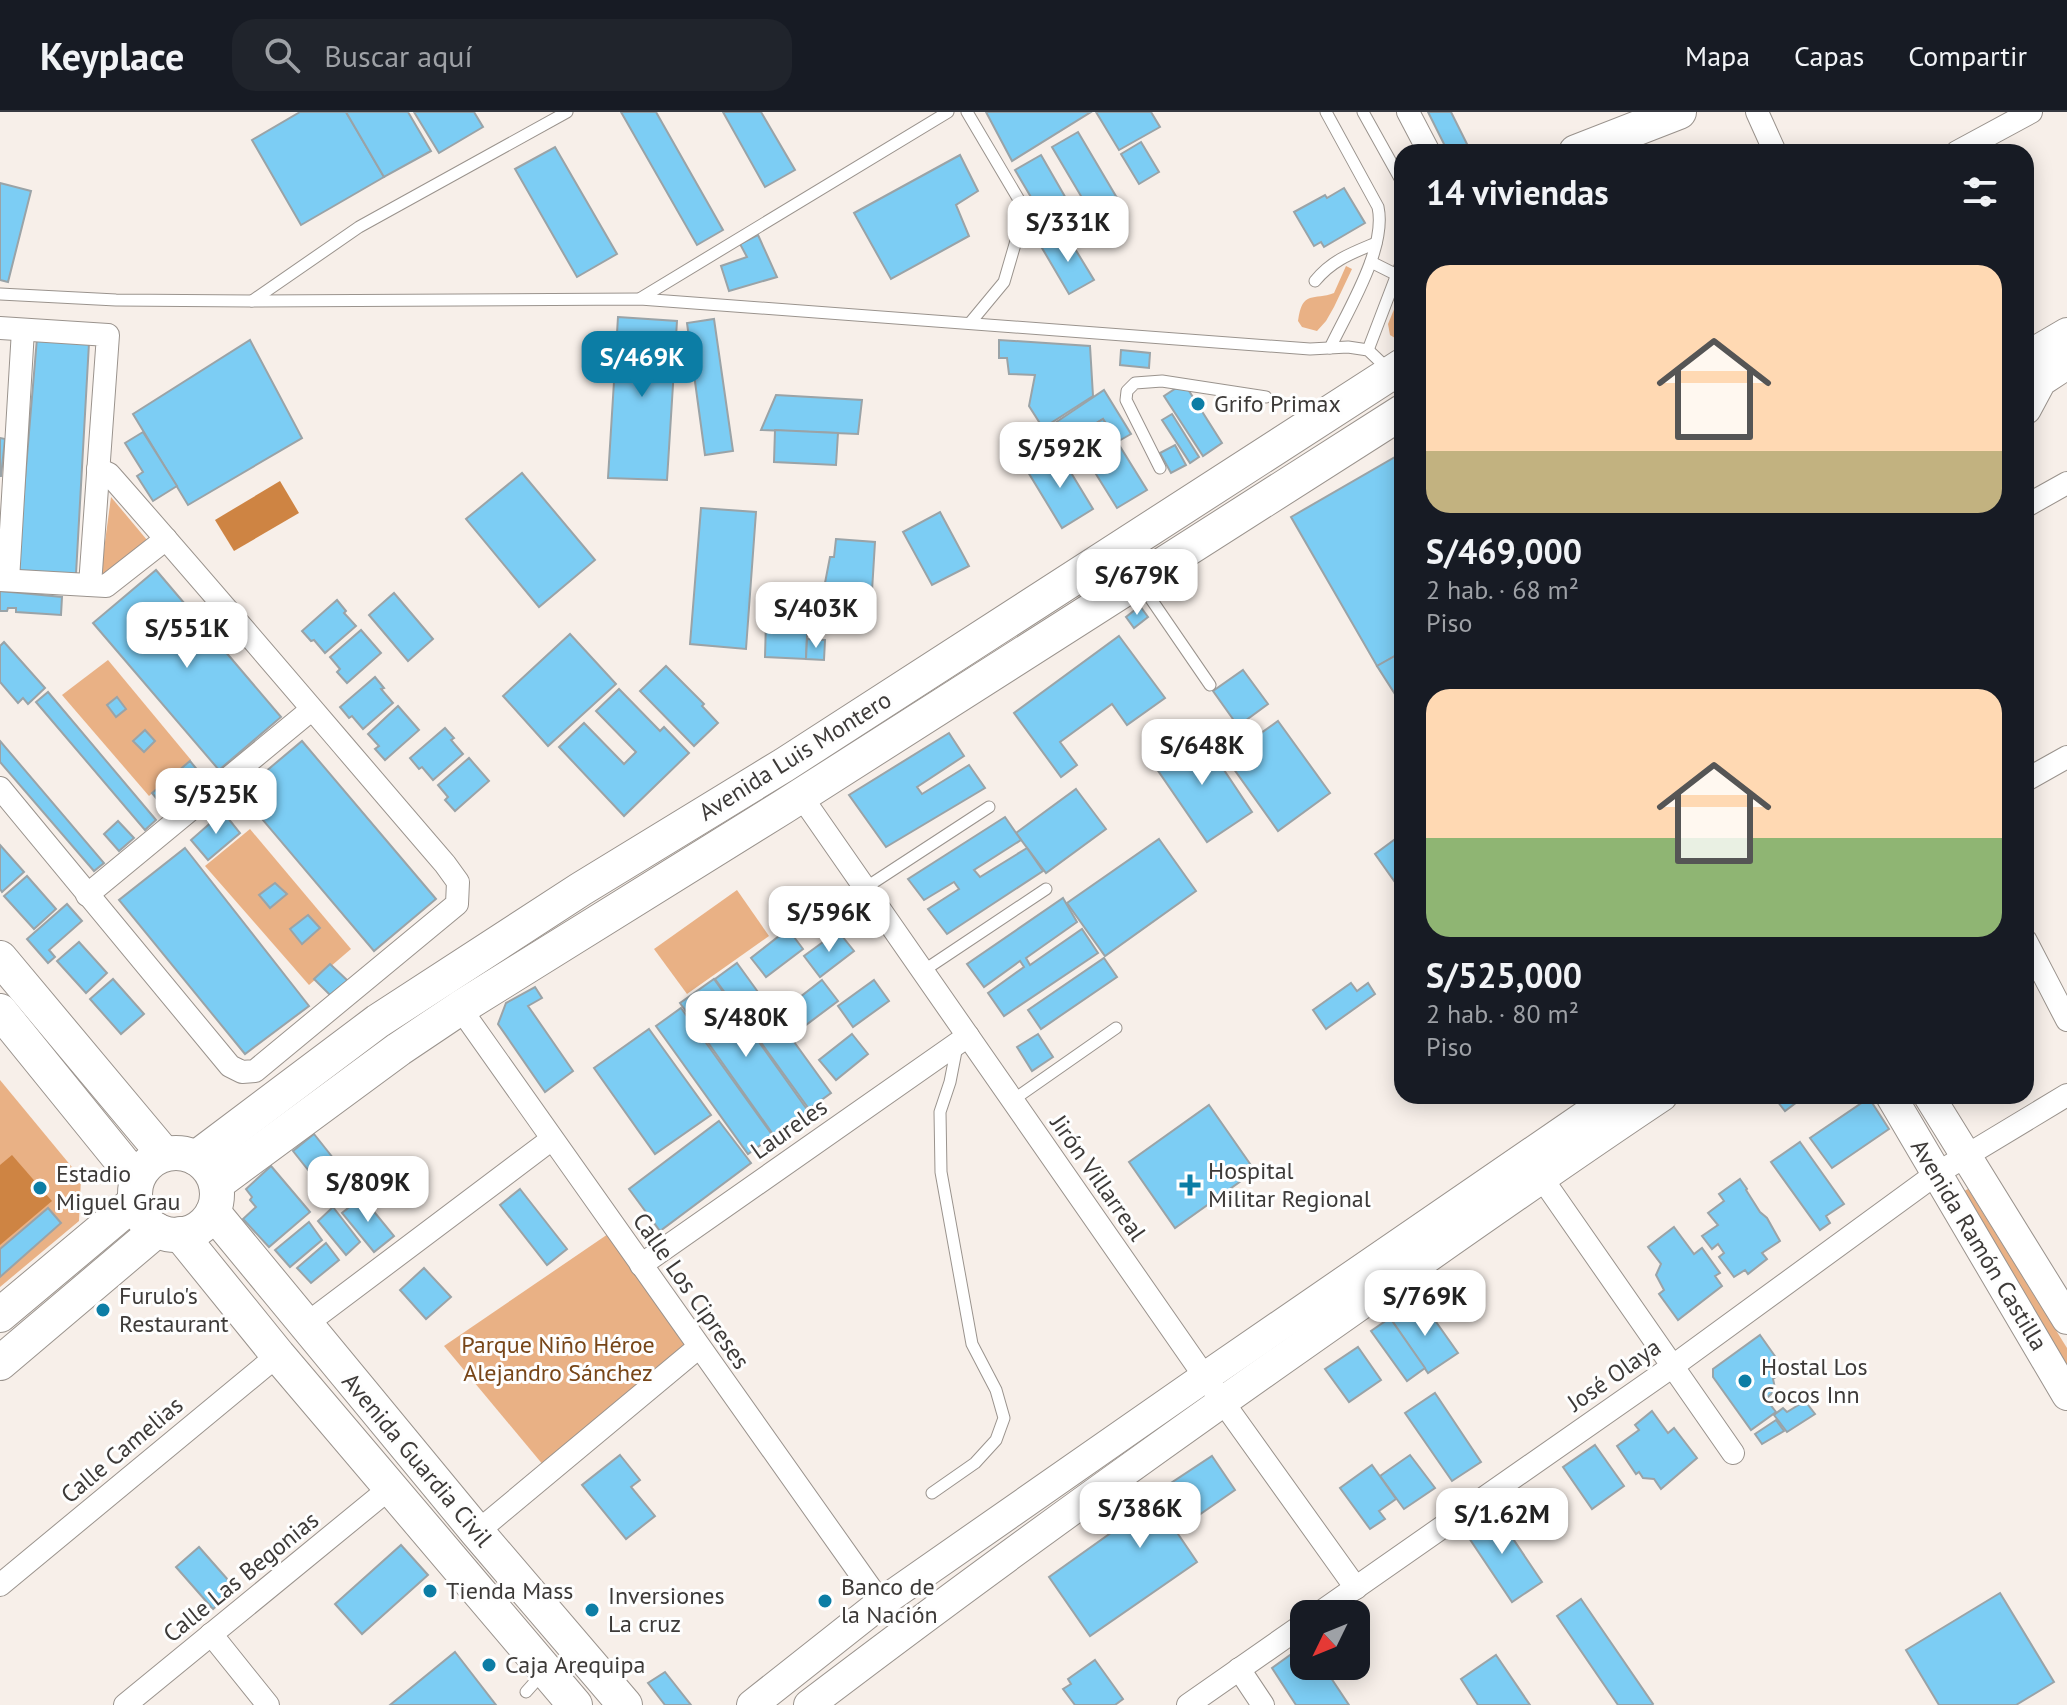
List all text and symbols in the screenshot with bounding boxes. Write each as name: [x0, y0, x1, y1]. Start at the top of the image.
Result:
search box: [232, 19, 792, 91]
text: Keyplace: [40, 31, 184, 80]
icon: search: [260, 33, 304, 77]
text: Buscar aquí: [324, 36, 472, 75]
text: Mapa: [1685, 37, 1750, 74]
text: Capas: [1794, 37, 1864, 74]
text: Compartir: [1908, 37, 2027, 74]
text: 14 viviendas: [1426, 170, 1609, 214]
icon: filters: [1958, 170, 2002, 214]
pin: S/331K: [1003, 196, 1133, 264]
text: S/331K: [1026, 205, 1110, 238]
icon: home: [1642, 317, 1786, 461]
pin: S/469K: [577, 331, 707, 399]
text: S/469K: [600, 340, 684, 373]
place label: Grifo Primax: [1214, 388, 1341, 419]
marker: Grifo Primax: [1189, 395, 1207, 413]
pin: S/592K: [995, 422, 1125, 490]
text: S/592K: [1018, 431, 1102, 464]
text: S/469,000: [1426, 529, 1582, 573]
pin: S/679K: [1072, 549, 1202, 617]
text: S/679K: [1095, 558, 1179, 591]
text: 2 hab. · 68 m²: [1426, 573, 1579, 606]
pin: S/403K: [751, 582, 881, 650]
text: S/403K: [774, 591, 858, 624]
pin: S/551K: [122, 602, 252, 670]
text: Piso: [1426, 606, 1472, 639]
text: S/551K: [145, 611, 229, 644]
street label: Avenida Luis Montero: [693, 684, 897, 827]
pin: S/648K: [1137, 719, 1267, 787]
text: S/648K: [1160, 728, 1244, 761]
icon: home: [1642, 741, 1786, 885]
pin: S/525K: [151, 768, 281, 836]
text: S/525K: [174, 777, 258, 810]
pin: S/596K: [764, 886, 894, 954]
text: S/596K: [787, 895, 871, 928]
text: S/525,000: [1426, 953, 1582, 997]
pin: S/480K: [681, 991, 811, 1059]
text: 2 hab. · 80 m²: [1426, 997, 1579, 1030]
text: S/480K: [704, 1000, 788, 1033]
text: Piso: [1426, 1030, 1472, 1063]
street label: Laureles: [744, 1091, 833, 1166]
street label: Jirón Villarreal: [1043, 1108, 1153, 1247]
street label: Avenida Ramón Castilla: [1904, 1133, 2055, 1356]
place label: Hospital Militar Regional: [1208, 1155, 1371, 1214]
pin: S/809K: [303, 1156, 433, 1224]
place label: Estadio Miguel Grau: [56, 1158, 181, 1217]
text: S/809K: [326, 1165, 410, 1198]
marker: Hospital Militar Regional: [1179, 1174, 1201, 1196]
marker: Estadio Miguel Grau: [31, 1179, 49, 1197]
street label: Calle Los Cipreses: [626, 1206, 757, 1375]
pin: S/769K: [1360, 1270, 1490, 1338]
text: S/769K: [1383, 1279, 1467, 1312]
place label: Furulo's Restaurant: [119, 1280, 229, 1339]
marker: Furulo's Restaurant: [94, 1301, 112, 1319]
park label: Parque Niño Héroe Alejandro Sánchez: [461, 1329, 655, 1388]
street label: José Olaya: [1560, 1331, 1666, 1419]
place label: Hostal Los Cocos Inn: [1761, 1351, 1868, 1410]
street label: Avenida Guardia Civil: [335, 1366, 499, 1553]
marker: Hostal Los Cocos Inn: [1736, 1372, 1754, 1390]
street label: Calle Camelias: [54, 1389, 189, 1510]
pin: S/386K: [1075, 1482, 1205, 1550]
pin: S/1.62M: [1428, 1488, 1576, 1556]
text: S/386K: [1098, 1491, 1182, 1524]
text: S/1.62M: [1454, 1497, 1550, 1530]
street label: Calle Las Begonias: [157, 1504, 325, 1649]
place label: Banco de la Nación: [841, 1571, 938, 1630]
place label: Tienda Mass: [446, 1575, 573, 1606]
place label: Inversiones La cruz: [608, 1580, 725, 1639]
marker: Tienda Mass: [421, 1582, 439, 1600]
marker: Banco de la Nación: [816, 1592, 834, 1610]
north arrow: [1290, 1600, 1370, 1680]
map controls: [1290, 1600, 1370, 1680]
marker: Inversiones La cruz: [583, 1601, 601, 1619]
place label: Caja Arequipa: [505, 1649, 645, 1680]
marker: Caja Arequipa: [480, 1656, 498, 1674]

